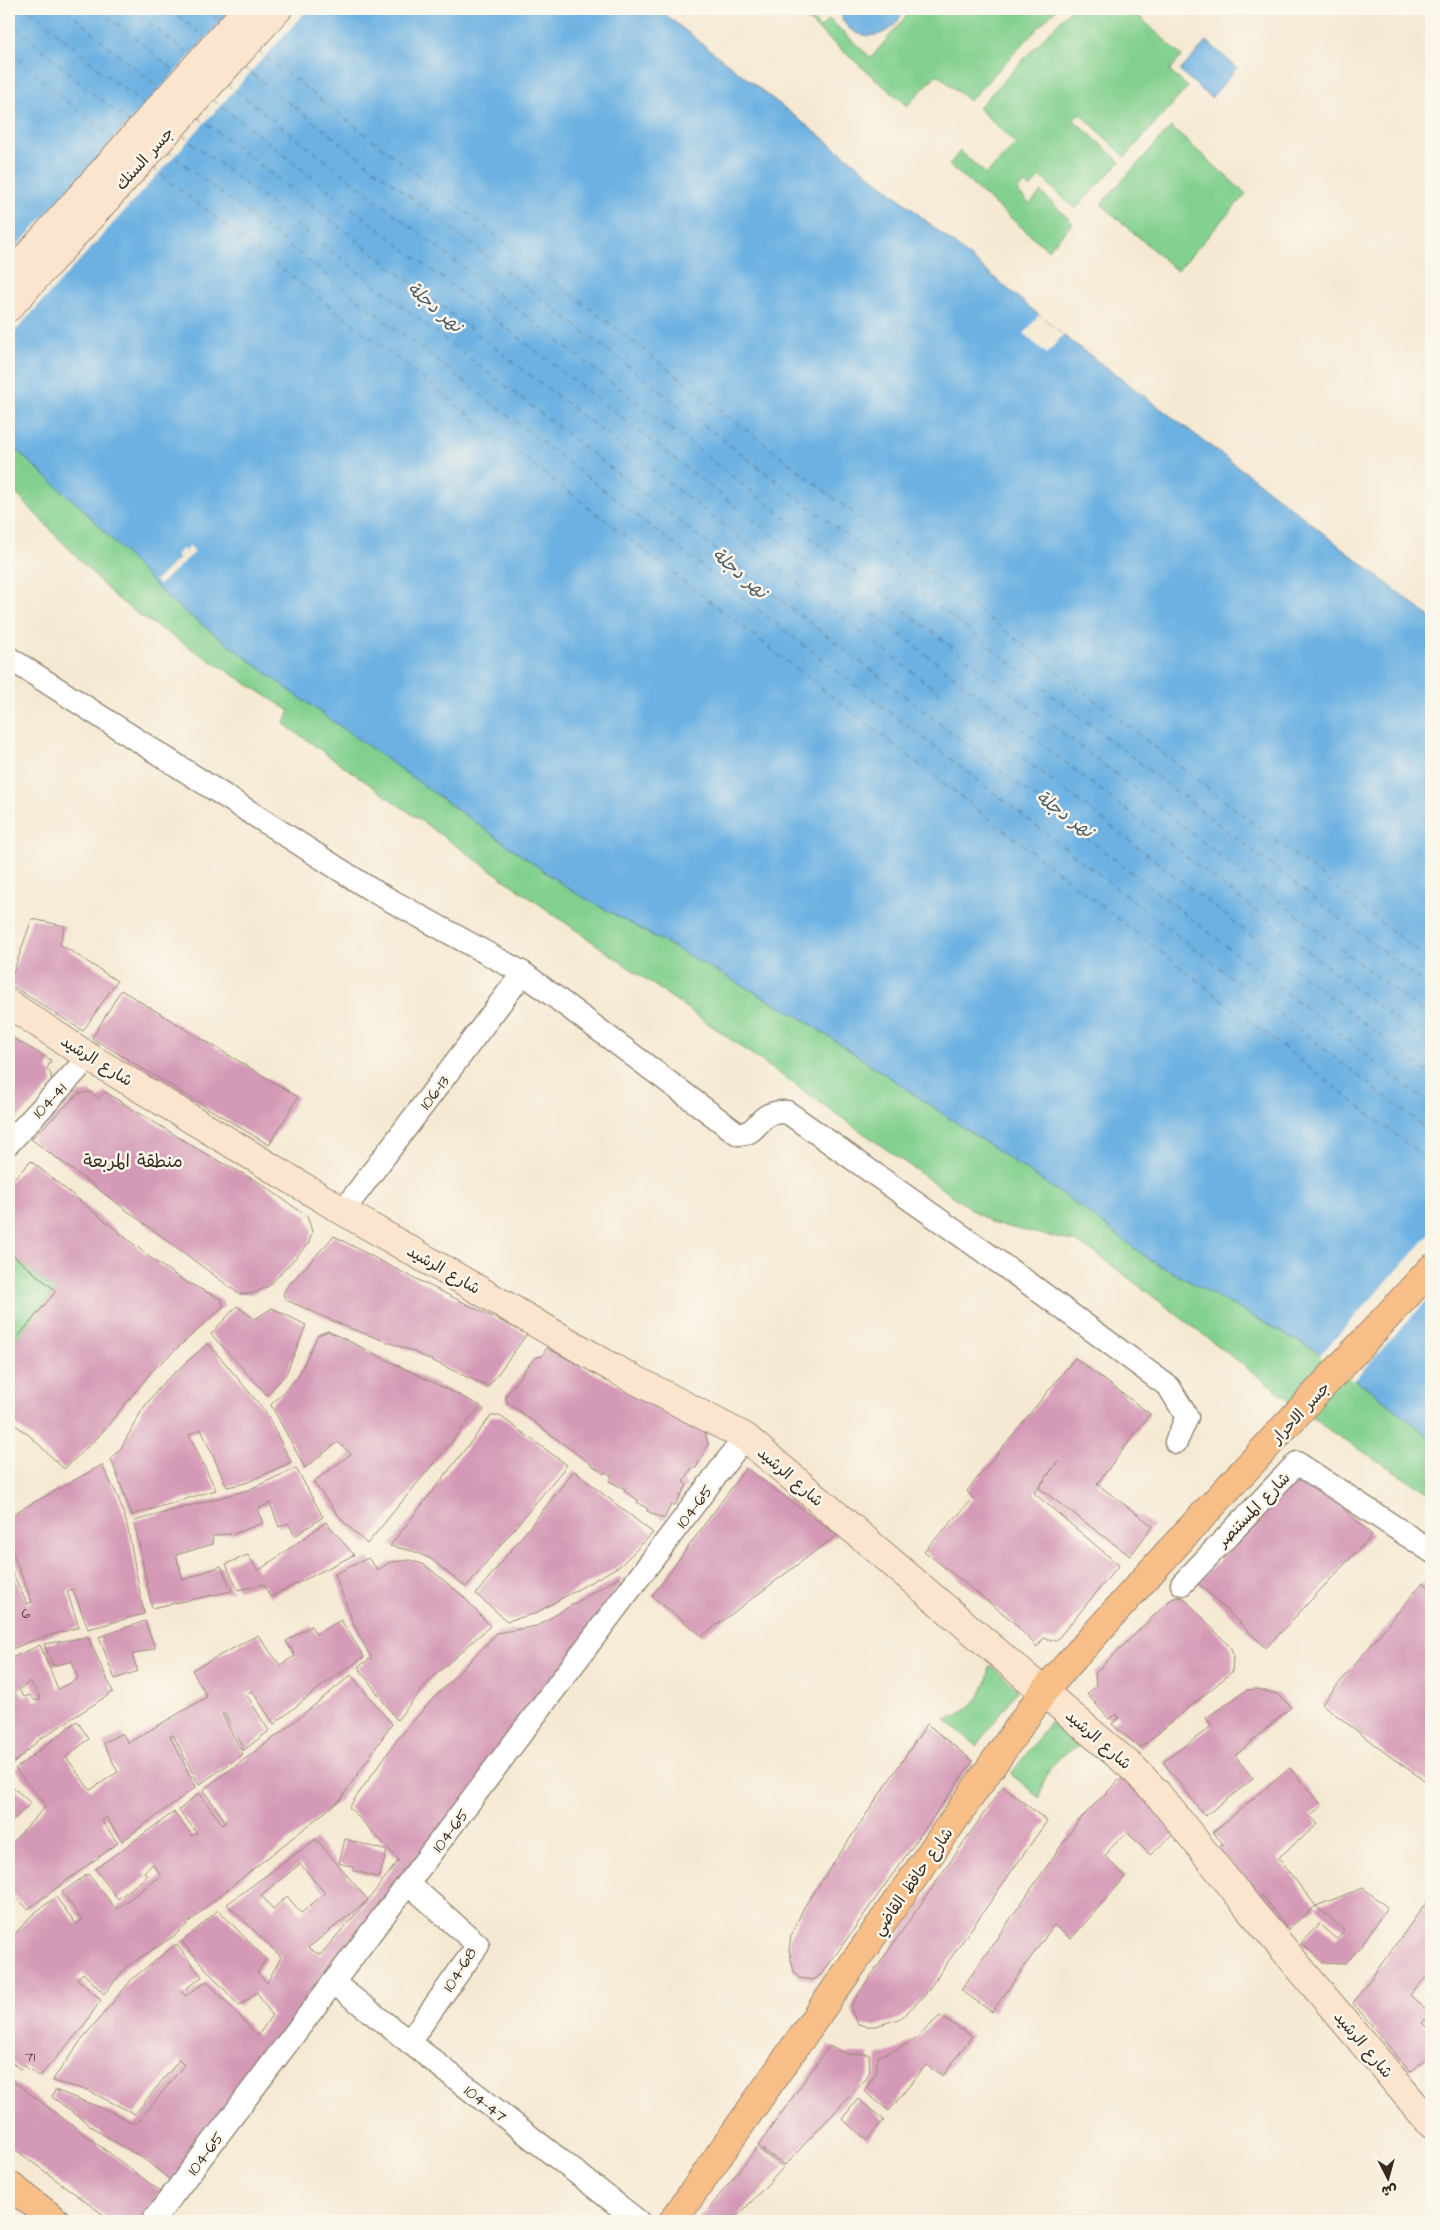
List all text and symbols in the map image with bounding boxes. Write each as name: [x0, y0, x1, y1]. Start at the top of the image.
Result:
street label: جسر السنك: [110, 122, 179, 195]
water label: نهر دجلة: [402, 276, 469, 340]
water label: نهر دجلة: [707, 542, 774, 606]
water label: نهر دجلة: [1031, 785, 1101, 845]
street label: شارع الرشيد: [56, 1030, 137, 1092]
street label: 106-13: [415, 1071, 455, 1114]
street label: 104-41: [28, 1078, 72, 1123]
district label: منطقة المربعة: [83, 1149, 183, 1174]
street label: شارع الرشيد: [403, 1240, 484, 1300]
street label: جسر الاحرار: [1265, 1377, 1335, 1450]
street label: شارع الرشيد: [752, 1442, 828, 1512]
street label: شارع المستنصر: [1211, 1467, 1295, 1553]
street label: 104-65: [671, 1480, 719, 1533]
house number: 6: [22, 1604, 31, 1624]
street label: شارع الرشيد: [1060, 1705, 1136, 1775]
street label: 104-65: [427, 1804, 475, 1857]
street label: شارع حافظ القاضي: [867, 1823, 961, 1942]
street label: 104-68: [438, 1943, 482, 1996]
street label: شارع الرشيد: [1329, 2006, 1398, 2083]
house number: 71: [25, 2047, 35, 2067]
street label: 104-47: [459, 2080, 511, 2128]
street label: 104-65: [182, 2127, 230, 2180]
north arrow: [1362, 2152, 1412, 2202]
text: ش: [1381, 2179, 1398, 2201]

